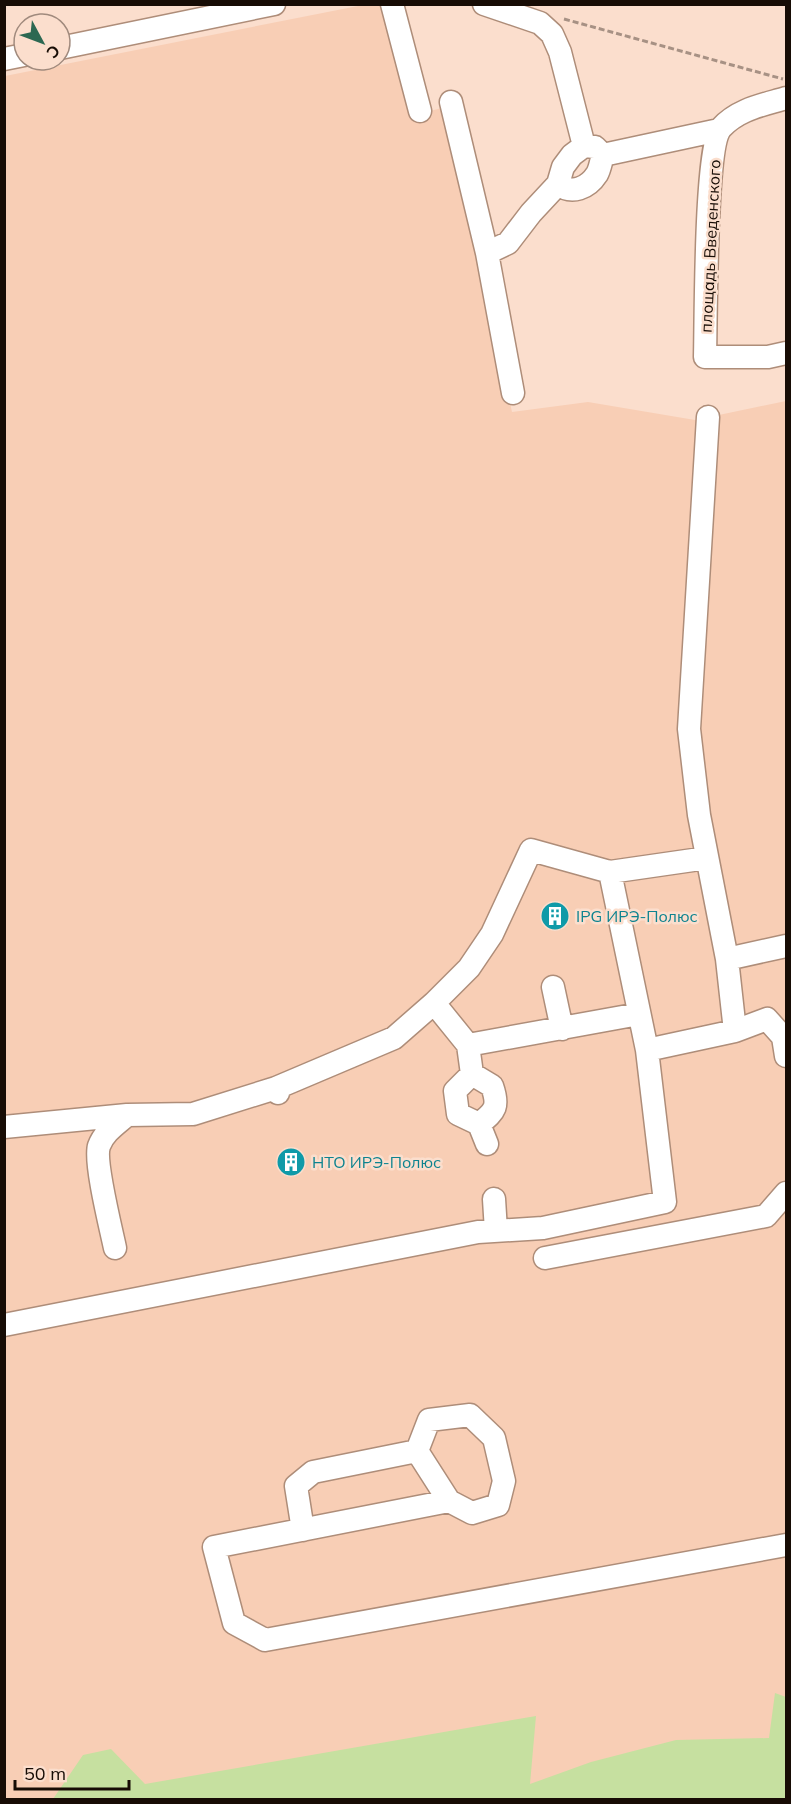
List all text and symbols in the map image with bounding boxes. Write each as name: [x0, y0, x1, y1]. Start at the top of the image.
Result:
north arrow: [12, 12, 72, 72]
text: С: [42, 41, 64, 63]
street label: площадь Введенского: [695, 159, 725, 333]
building icon: IPG ИРЭ-Полюс: [539, 900, 571, 932]
place label: IPG ИРЭ-Полюс: [576, 906, 698, 926]
building icon: НТО ИРЭ-Полюс: [275, 1146, 307, 1178]
place label: НТО ИРЭ-Полюс: [312, 1152, 441, 1172]
scale bar: [15, 1753, 129, 1791]
text: 50 m: [24, 1762, 66, 1785]

